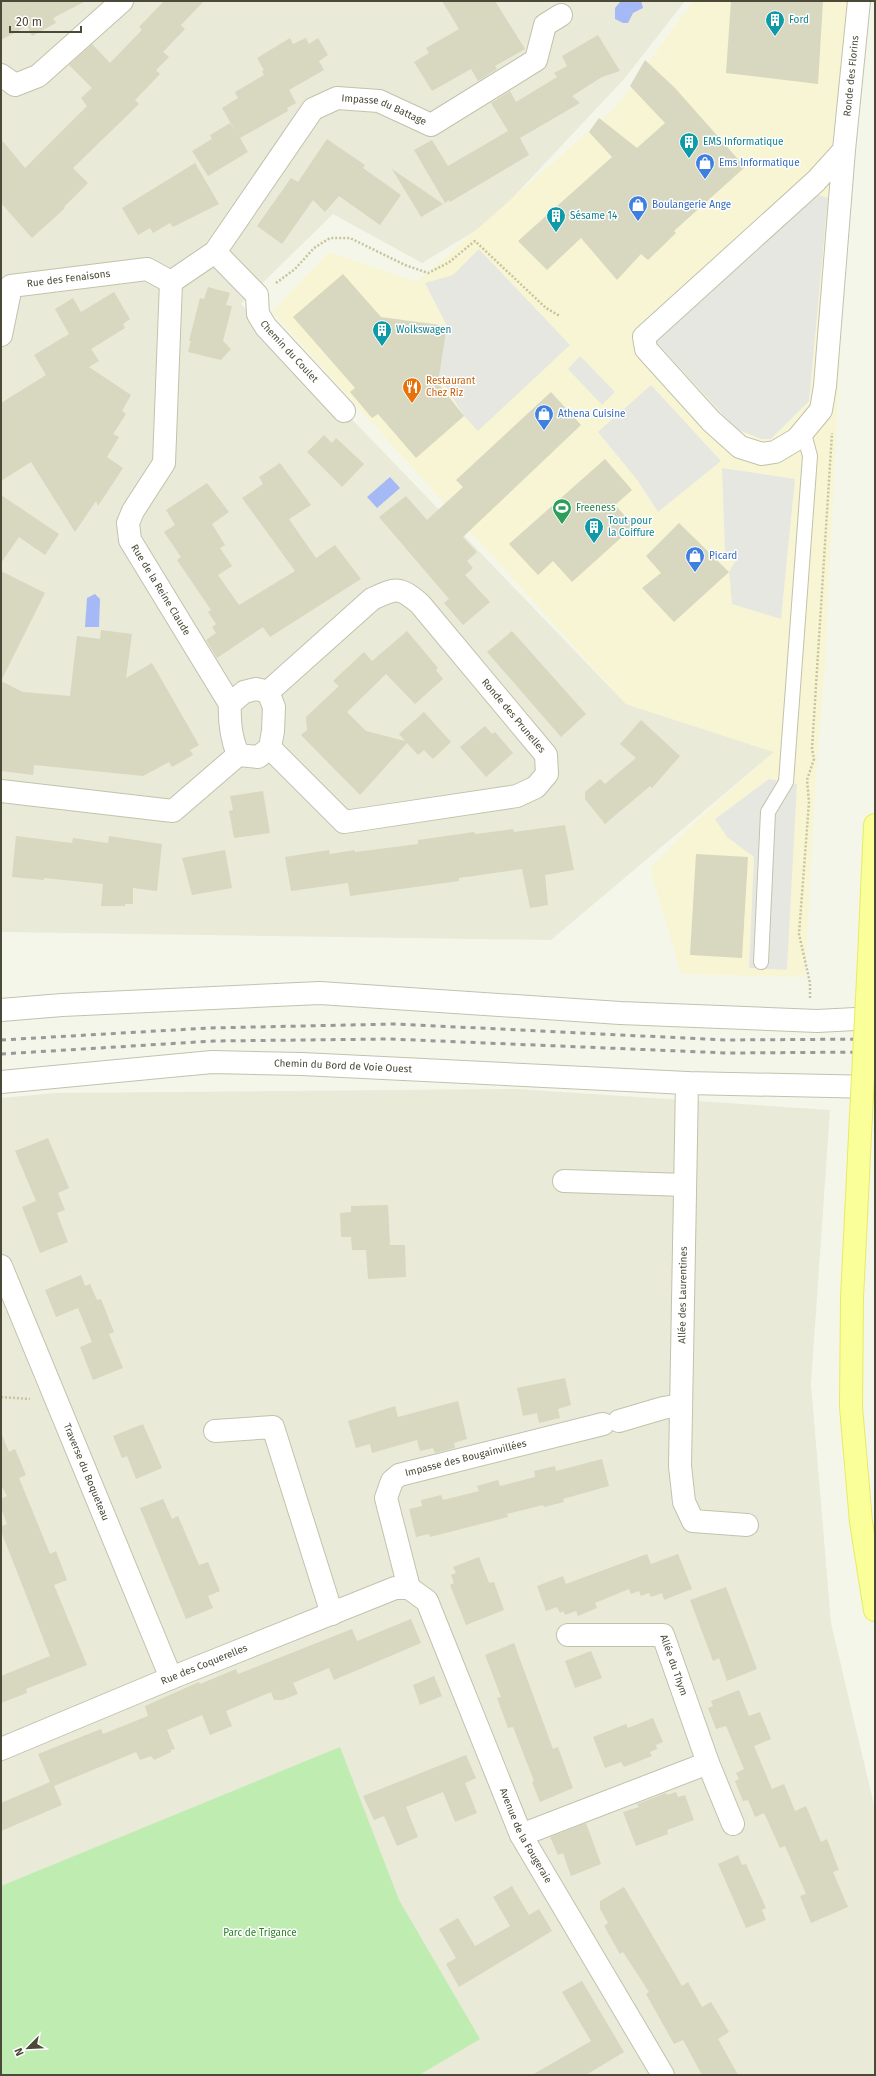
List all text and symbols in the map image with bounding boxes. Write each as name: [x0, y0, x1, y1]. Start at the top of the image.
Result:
scale bar: [10, 8, 81, 34]
building icon: Ford: [764, 9, 786, 37]
place label: Ford: [789, 14, 809, 26]
text: 20 m: [16, 15, 42, 29]
street label: Ronde des Florins: [841, 35, 862, 117]
street label: Impasse du Battage: [341, 92, 428, 128]
building icon: EMS Informatique: [678, 131, 700, 159]
place label: EMS Informatique: [703, 136, 784, 148]
shop icon: Ems Informatique: [694, 152, 716, 180]
place label: Ems Informatique: [719, 157, 800, 169]
shop icon: Boulangerie Ange: [627, 194, 649, 222]
place label: Boulangerie Ange: [652, 199, 731, 211]
building icon: Sésame 14: [545, 205, 567, 233]
place label: Sésame 14: [570, 210, 618, 222]
street label: Rue des Fenaisons: [26, 268, 111, 290]
street label: Chemin du Coulet: [257, 318, 321, 385]
building icon: Wolkswagen: [371, 319, 393, 347]
place label: Wolkswagen: [396, 324, 451, 336]
place label: Restaurant Chez Riz: [426, 375, 476, 399]
restaurant icon: Restaurant Chez Riz: [401, 376, 423, 404]
shop icon: Athena Cuisine: [533, 403, 555, 431]
place label: Athena Cuisine: [558, 408, 625, 420]
sports icon: Freeness: [551, 497, 573, 525]
place label: Freeness: [576, 502, 616, 514]
place label: Tout pour la Coiffure: [608, 515, 655, 539]
building icon: Tout pour la Coiffure: [583, 516, 605, 544]
street label: Rue de la Reine Claude: [128, 542, 193, 638]
shop icon: Picard: [684, 545, 706, 573]
place label: Picard: [709, 550, 737, 562]
street label: Ronde des Prunelles: [479, 676, 548, 756]
street label: Chemin du Bord de Voie Ouest: [274, 1057, 413, 1075]
street label: Allée des Laurentines: [676, 1246, 690, 1344]
street label: Traverse du Boqueteau: [61, 1422, 111, 1523]
street label: Impasse des Bougainvillées: [404, 1437, 528, 1479]
street label: Allée du Thym: [657, 1633, 690, 1697]
street label: Rue des Coquerelles: [159, 1642, 250, 1688]
street label: Avenue de la Fougeraie: [497, 1786, 554, 1885]
park label: Parc de Trigance: [223, 1927, 297, 1939]
north arrow: [8, 2028, 48, 2068]
text: N: [12, 2046, 27, 2058]

